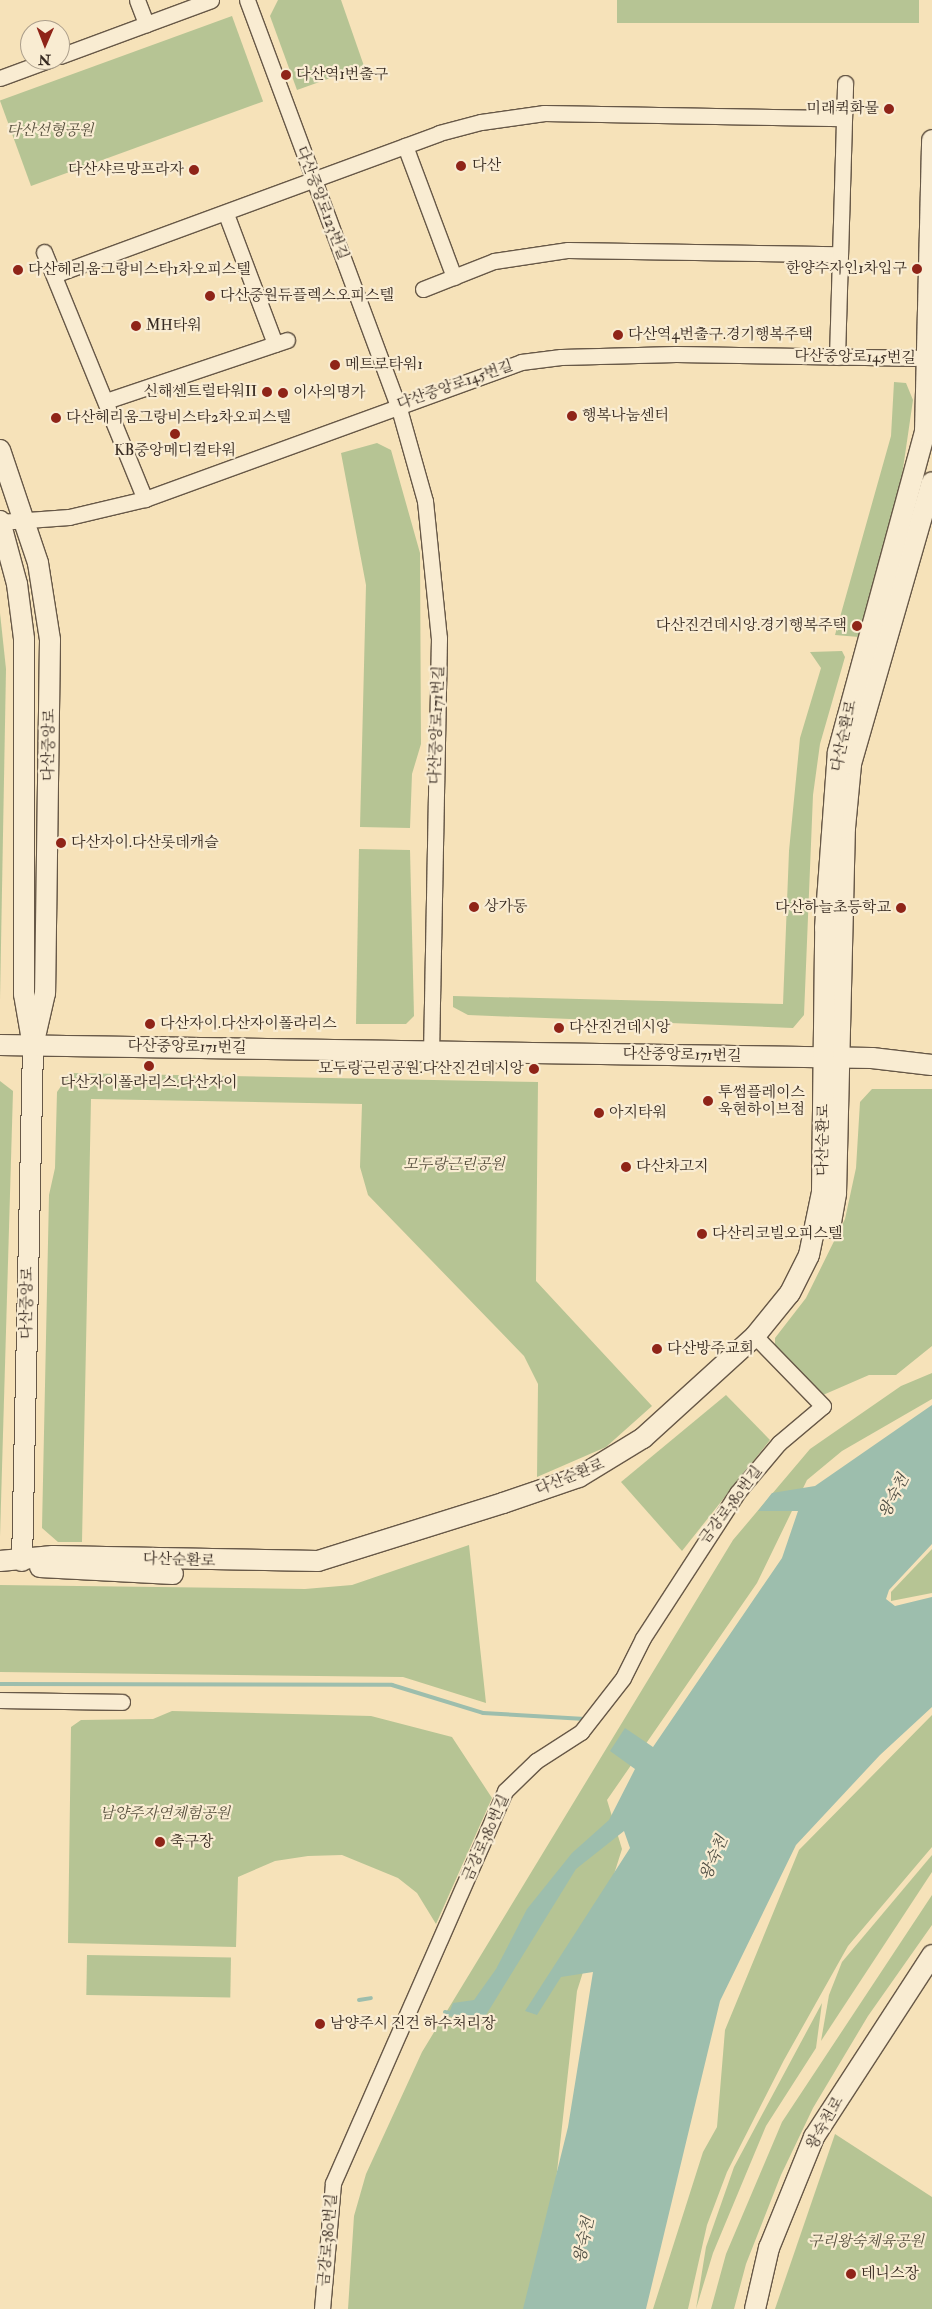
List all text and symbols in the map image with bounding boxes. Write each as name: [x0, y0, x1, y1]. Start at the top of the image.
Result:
north arrow: [20, 20, 70, 70]
text: N: [38, 51, 51, 68]
place label: 다산역1번출구: [296, 66, 388, 84]
marker: 다산역1번출구: [280, 69, 292, 81]
place label: 미래퀵화물: [807, 100, 879, 118]
marker: 미래퀵화물: [883, 103, 895, 115]
park label: 다산선형공원: [7, 122, 93, 140]
street label: 다산중앙로123번길: [292, 144, 352, 262]
place label: 다산: [472, 157, 501, 175]
marker: 다산: [454, 159, 468, 173]
place label: 다산샤르망프라자: [68, 161, 184, 179]
marker: 다산샤르망프라자: [188, 164, 200, 176]
place label: 한양수자인1차입구: [786, 260, 907, 278]
place label: 다산헤리움그랑비스타1차오피스텔: [28, 261, 251, 279]
marker: 한양수자인1차입구: [911, 263, 923, 275]
marker: 다산헤리움그랑비스타1차오피스텔: [12, 264, 24, 276]
place label: 다산중원듀플렉스오피스텔: [220, 287, 394, 305]
marker: 다산중원듀플렉스오피스텔: [204, 290, 216, 302]
place label: MH타워: [146, 317, 202, 335]
marker: MH타워: [130, 320, 142, 332]
place label: 다산역4번출구.경기행복주택: [628, 326, 813, 344]
marker: 다산역4번출구.경기행복주택: [612, 329, 624, 341]
street label: 다산중앙로145번길: [794, 347, 916, 367]
place label: 메트로타워1: [345, 356, 423, 374]
street label: 다산중앙로145번길: [395, 357, 515, 413]
marker: 메트로타워1: [329, 359, 341, 371]
place label: 신해센트럴타워II: [143, 383, 257, 401]
place label: 이사의명가: [293, 384, 365, 402]
marker: 신해센트럴타워II: [261, 386, 273, 398]
marker: 이사의명가: [277, 387, 289, 399]
place label: 행복나눔센터: [582, 407, 669, 425]
place label: 다산헤리움그랑비스타2차오피스텔: [66, 409, 291, 427]
marker: 행복나눔센터: [566, 410, 578, 422]
marker: 다산헤리움그랑비스타2차오피스텔: [50, 412, 62, 424]
marker: KB중앙메디컬타워: [169, 428, 181, 440]
place label: KB중앙메디컬타워: [114, 442, 236, 460]
place label: 다산진건데시앙.경기행복주택: [656, 617, 847, 635]
marker: 다산진건데시앙.경기행복주택: [851, 620, 863, 632]
street label: 다산중앙로171번길: [426, 665, 448, 785]
street label: 다산순환로: [828, 699, 860, 773]
street label: 다산중앙로: [39, 709, 59, 781]
place label: 다산자이.다산롯데캐슬: [71, 834, 219, 852]
marker: 다산자이.다산롯데캐슬: [55, 837, 67, 849]
place label: 상가동: [484, 898, 527, 916]
place label: 다산하늘초등학교: [775, 899, 891, 917]
marker: 상가동: [468, 901, 480, 913]
marker: 다산하늘초등학교: [895, 902, 907, 914]
place label: 다산자이.다산자이폴라리스: [160, 1015, 337, 1033]
marker: 다산자이.다산자이폴라리스: [144, 1018, 156, 1030]
place label: 다산진건데시앙: [569, 1019, 670, 1037]
marker: 다산진건데시앙: [553, 1022, 565, 1034]
street label: 다산중앙로171번길: [127, 1037, 247, 1057]
street label: 다산중앙로171번길: [622, 1045, 742, 1065]
marker: 다산자이폴라리스.다산자이: [143, 1060, 155, 1072]
place label: 모두랑근린공원.다산진건데시앙: [318, 1060, 524, 1078]
marker: 모두랑근린공원.다산진건데시앙: [528, 1063, 540, 1075]
place label: 다산자이폴라리스.다산자이: [61, 1074, 237, 1092]
place label: 투썸플레이스 욱현하이브점: [718, 1083, 805, 1118]
marker: 투썸플레이스 욱현하이브점: [702, 1095, 714, 1107]
place label: 아지타워: [609, 1104, 667, 1122]
street label: 다산순환로: [813, 1104, 833, 1176]
marker: 아지타워: [593, 1107, 605, 1119]
park label: 모두랑근린공원: [403, 1156, 505, 1174]
place label: 다산차고지: [636, 1158, 708, 1176]
marker: 다산차고지: [620, 1161, 632, 1173]
place label: 다산리코빌오피스텔: [712, 1225, 842, 1243]
marker: 다산리코빌오피스텔: [696, 1228, 708, 1240]
street label: 다산중앙로: [17, 1267, 37, 1339]
place label: 다산방주교회: [667, 1340, 754, 1358]
marker: 다산방주교회: [651, 1343, 663, 1355]
street label: 다산순환로: [533, 1455, 607, 1499]
street label: 금강로380번길: [696, 1462, 766, 1548]
water label: 왕숙천: [875, 1471, 913, 1521]
street label: 다산순환로: [142, 1550, 216, 1570]
street label: 금강로380번길: [459, 1792, 513, 1884]
park label: 남양주자연체험공원: [100, 1805, 230, 1823]
place label: 축구장: [170, 1833, 213, 1851]
water label: 왕숙천: [696, 1833, 732, 1883]
marker: 축구장: [154, 1836, 166, 1848]
place label: 남양주시 진건 하수처리장: [330, 2015, 496, 2033]
marker: 남양주시 진건 하수처리장: [314, 2018, 326, 2030]
street label: 왕숙천로: [803, 2093, 847, 2153]
street label: 금강로380번길: [315, 2193, 341, 2287]
water label: 왕숙천: [570, 2215, 598, 2265]
park label: 구리왕숙체육공원: [808, 2233, 924, 2251]
place label: 테니스장: [861, 2265, 919, 2283]
marker: 테니스장: [845, 2268, 857, 2280]

